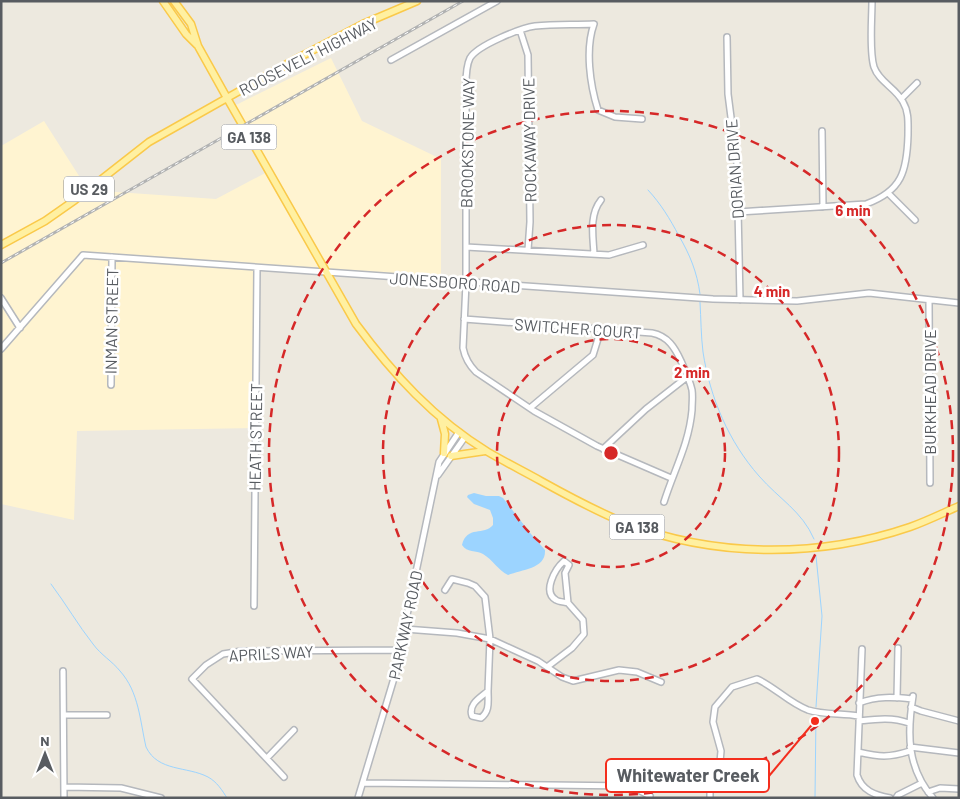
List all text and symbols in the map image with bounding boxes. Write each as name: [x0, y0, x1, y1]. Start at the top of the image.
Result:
street label: ROOSEVELT HIGHWAY: [236, 13, 380, 99]
street label: ROCKAWAY DRIVE: [518, 77, 540, 203]
street label: BROOKSTONE WAY: [456, 78, 478, 208]
street label: DORIAN DRIVE: [721, 118, 747, 220]
road number: GA 138: [222, 124, 276, 150]
road number: US 29: [64, 176, 114, 202]
text: 6 min: [835, 201, 871, 219]
street label: INMAN STREET: [101, 268, 121, 374]
street label: JONESBORO ROAD: [389, 268, 521, 296]
text: 4 min: [754, 282, 790, 300]
street label: SWITCHER COURT: [514, 314, 642, 342]
street label: BURKHEAD DRIVE: [920, 329, 939, 455]
text: 2 min: [674, 363, 710, 381]
street label: HEATH STREET: [245, 383, 265, 491]
centre of rings: [602, 444, 620, 462]
road number: GA 138: [610, 514, 664, 540]
street label: PARKWAY ROAD: [384, 569, 426, 681]
street label: APRILS WAY: [228, 641, 314, 665]
north arrow: [20, 729, 70, 779]
text: N: [40, 732, 50, 749]
callout: Whitewater Creek: [606, 759, 769, 792]
text: Whitewater Creek: [616, 764, 760, 786]

